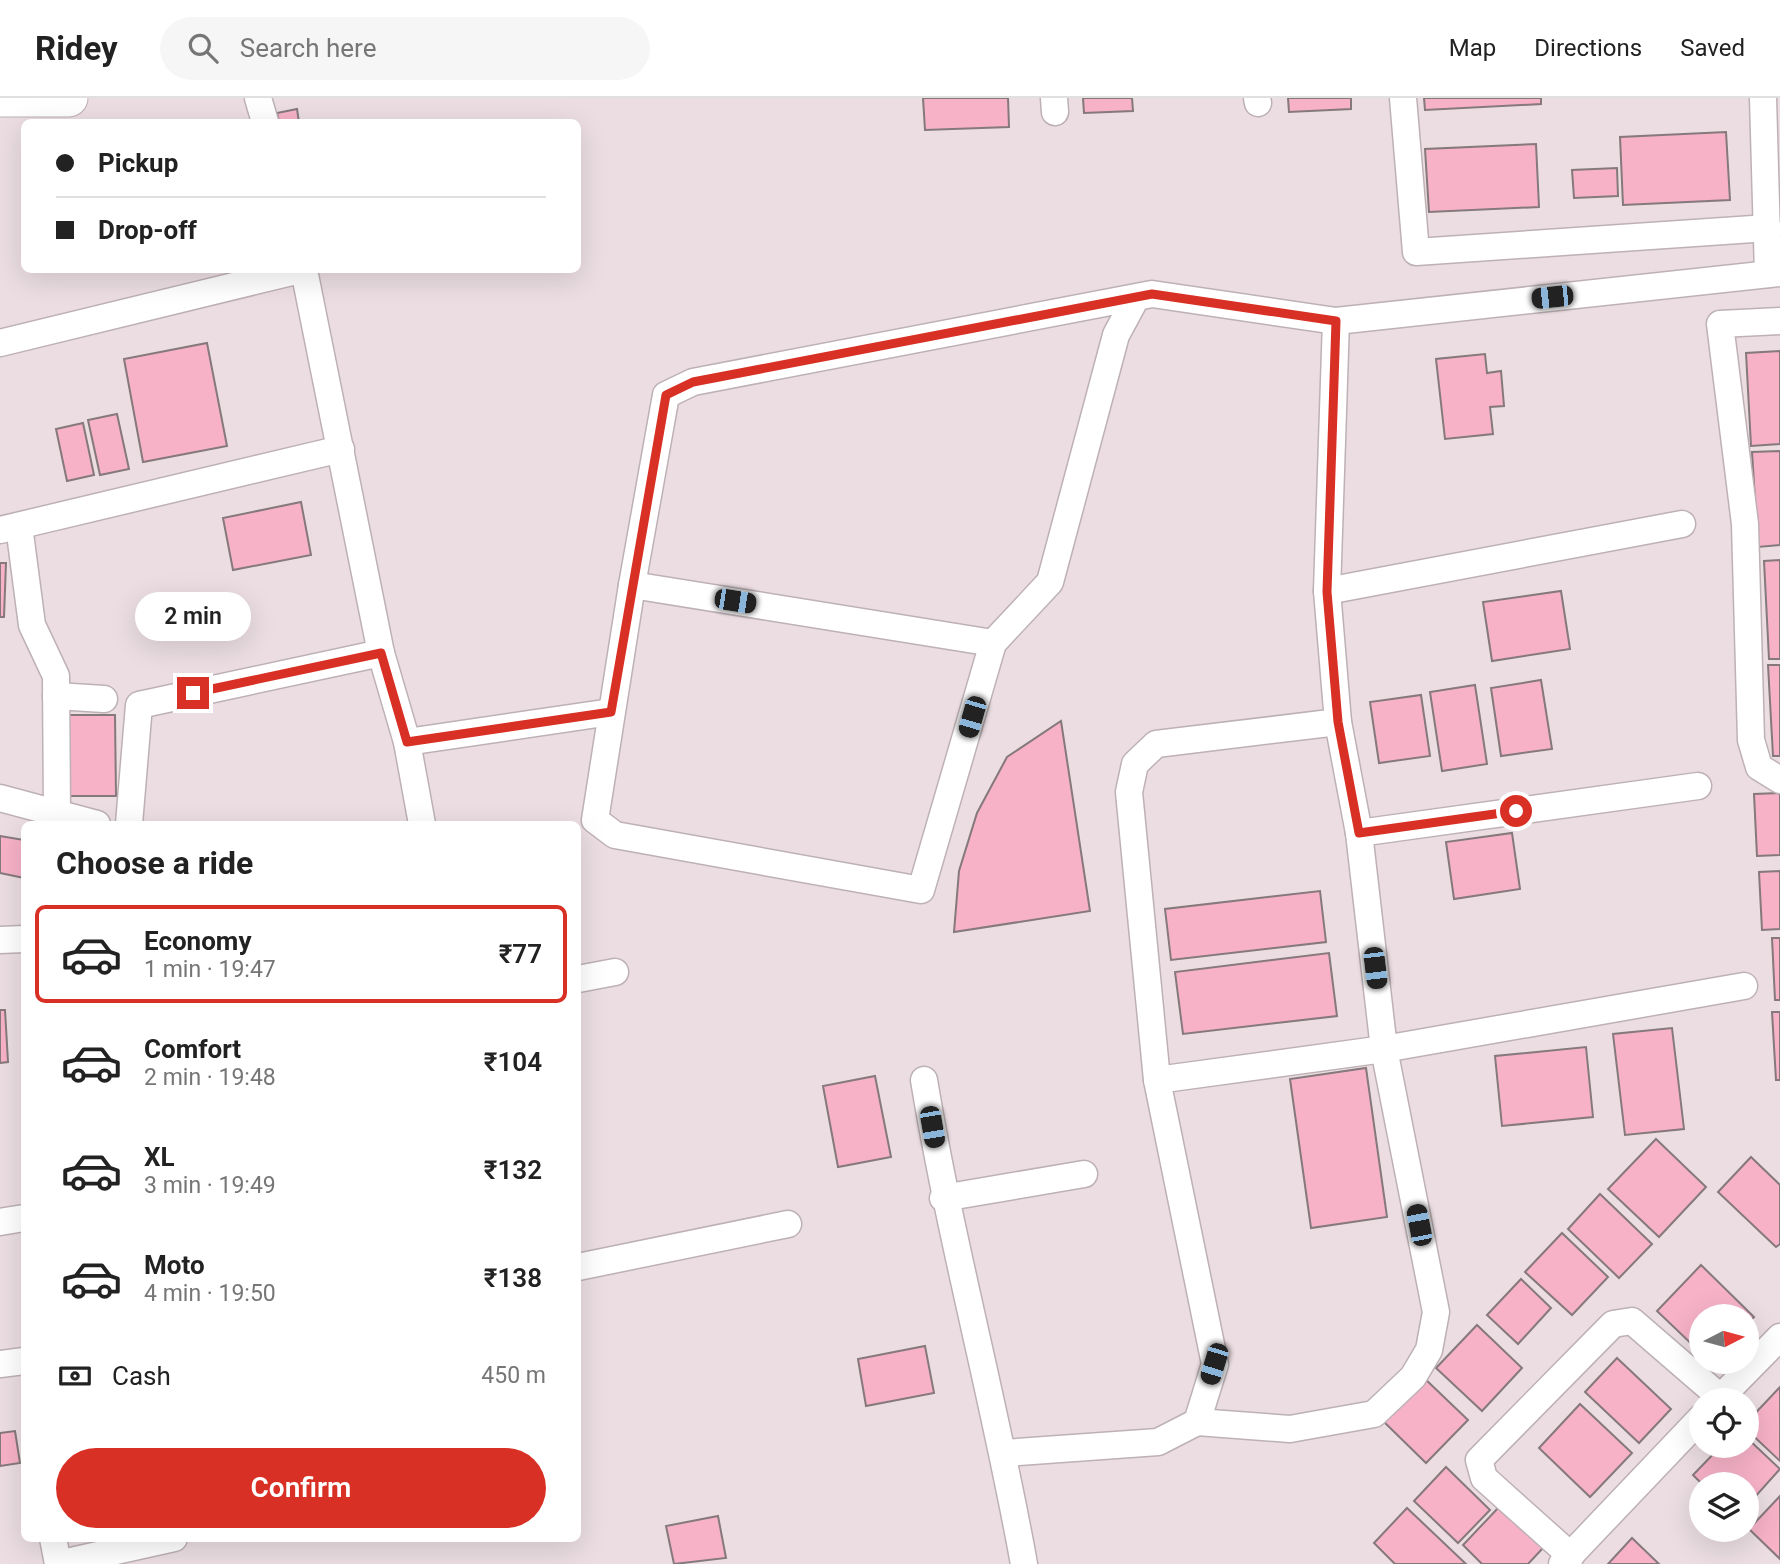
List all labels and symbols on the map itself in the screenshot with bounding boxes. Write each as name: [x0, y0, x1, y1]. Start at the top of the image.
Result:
car: [1531, 284, 1574, 310]
car: [713, 587, 758, 615]
callout: 2 min: [135, 592, 251, 640]
route end: [177, 677, 209, 709]
car: [957, 694, 988, 740]
route start: [1500, 795, 1532, 827]
car: [1363, 946, 1388, 990]
car: [919, 1104, 946, 1150]
car: [1405, 1202, 1434, 1248]
north arrow: [1689, 1304, 1759, 1374]
car: [1198, 1341, 1231, 1387]

